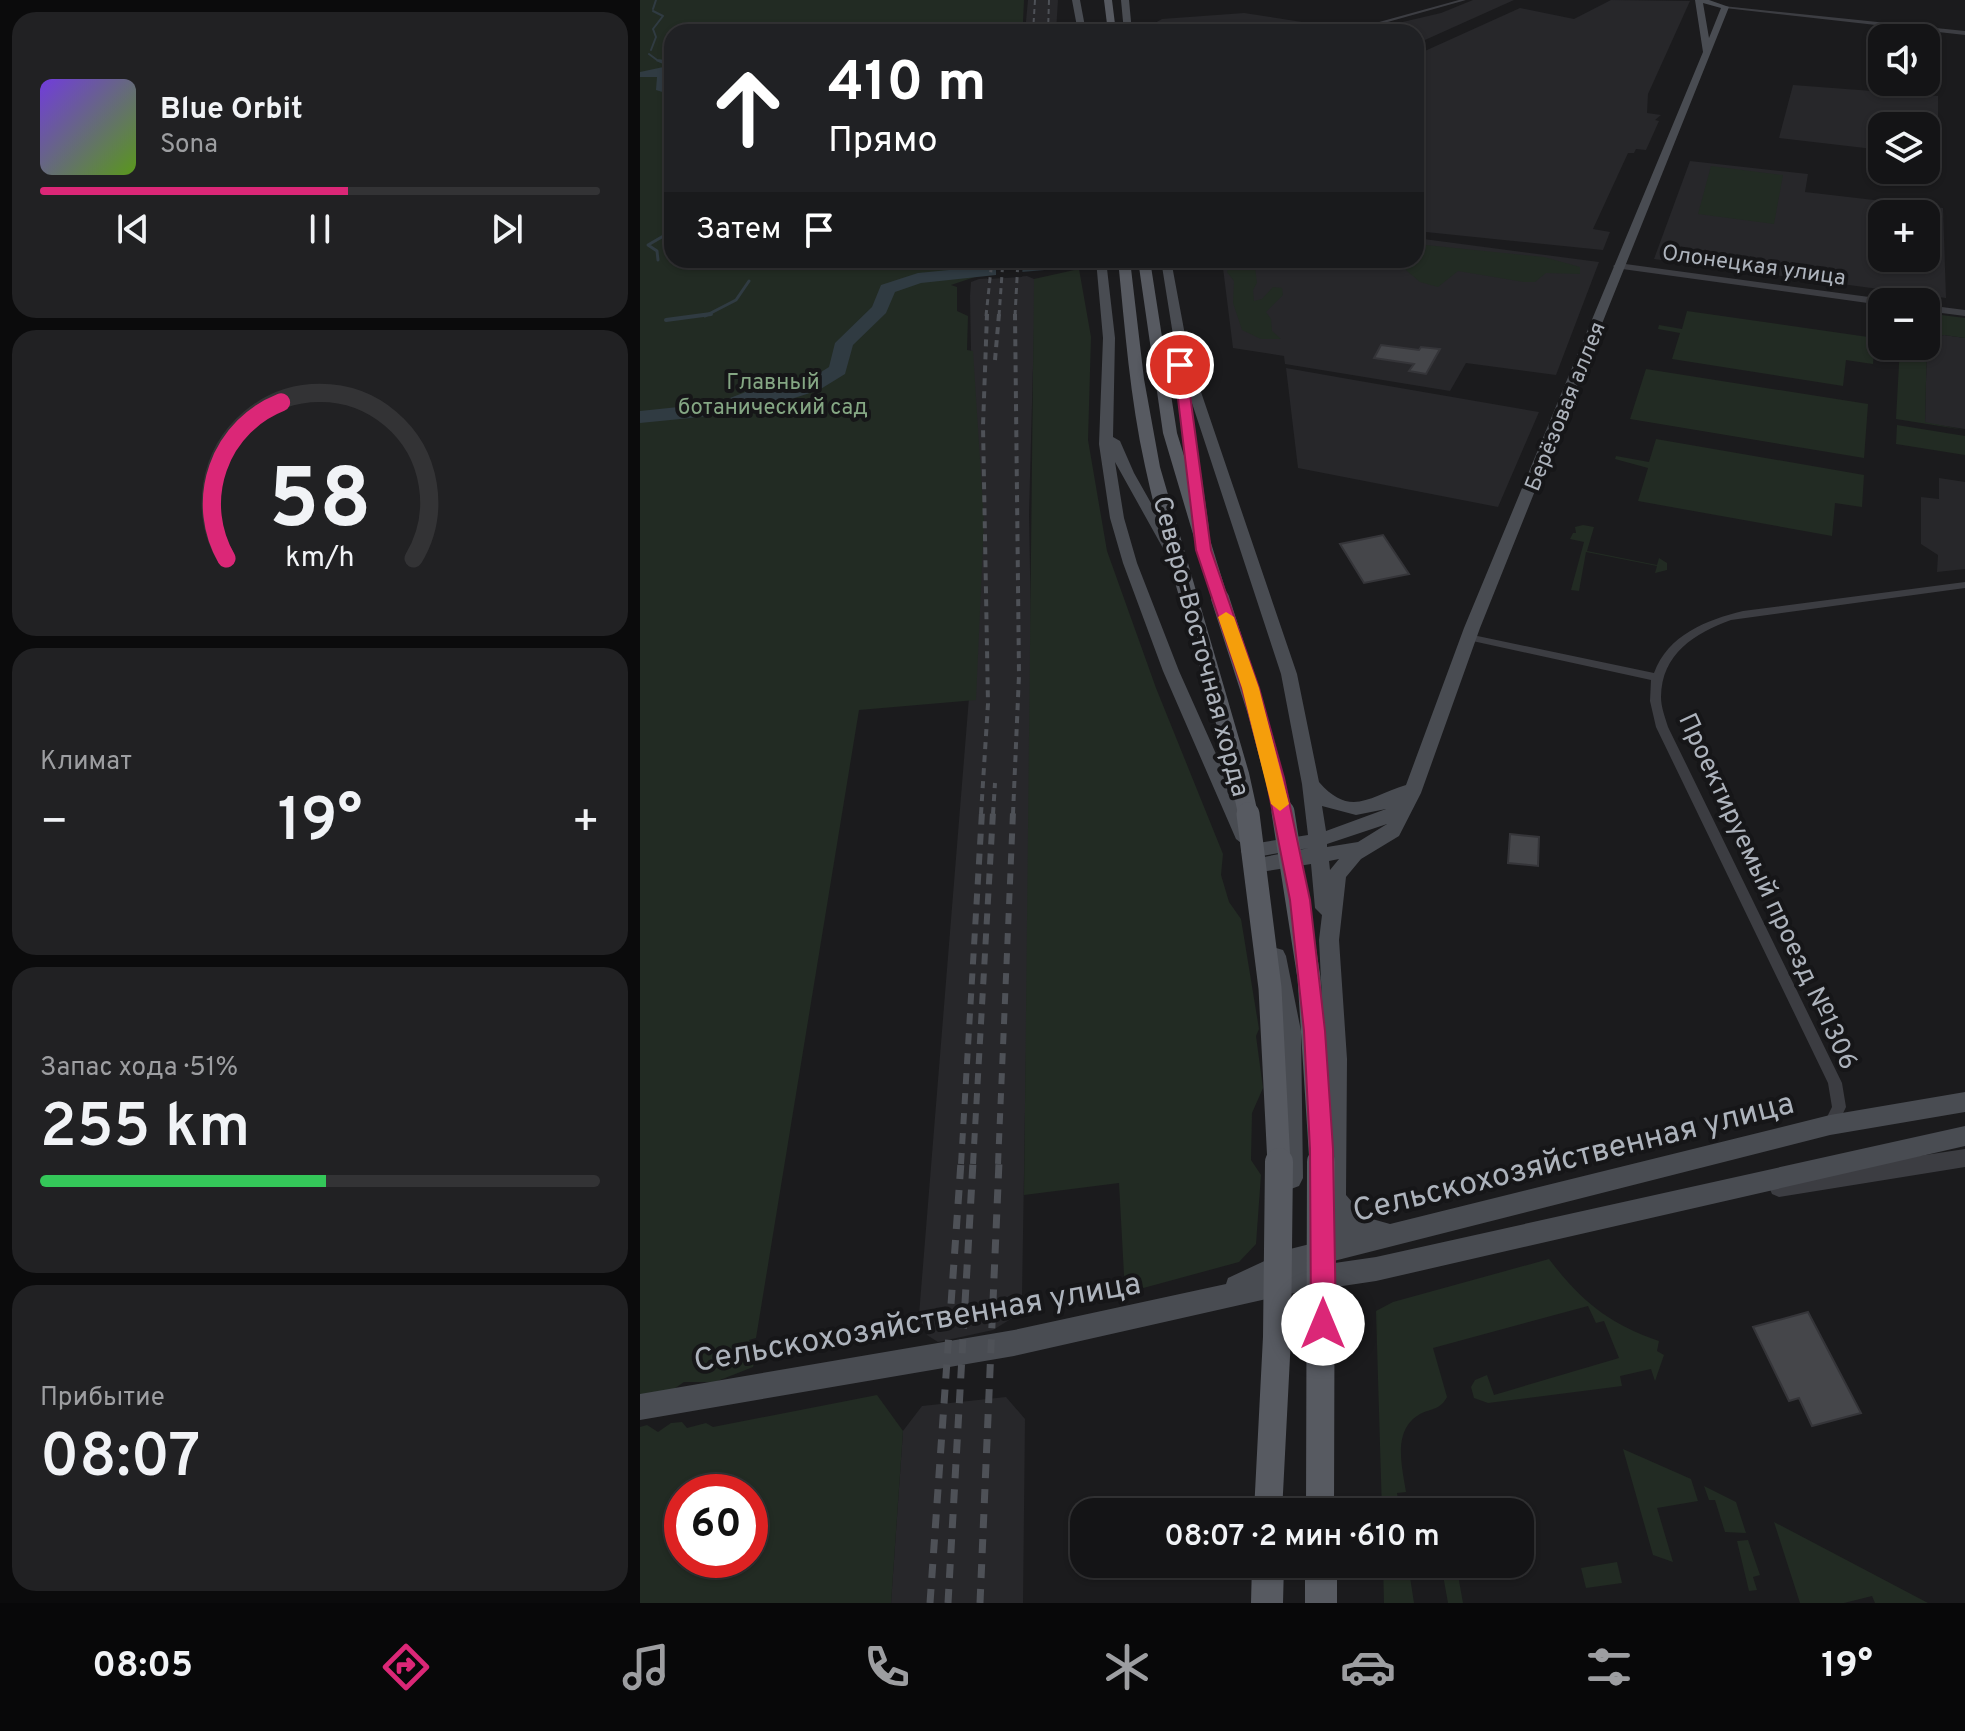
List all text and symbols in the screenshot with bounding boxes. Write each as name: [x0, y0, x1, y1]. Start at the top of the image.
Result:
map controls: [1868, 24, 1940, 360]
button: sound: [1868, 24, 1940, 96]
text: 410 m: [828, 50, 986, 120]
icon: ahead: [696, 56, 800, 160]
text: Blue Orbit: [160, 92, 303, 129]
button: layers: [1868, 112, 1940, 184]
text: Прямо: [828, 119, 938, 165]
text: Sona: [160, 129, 218, 162]
button: +: [1868, 200, 1940, 272]
icon: previous: [111, 207, 155, 251]
icon: pause: [298, 207, 342, 251]
icon: next: [485, 207, 529, 251]
icon: arrive: [797, 208, 841, 252]
text: Затем: [696, 212, 781, 249]
street label: Олонецкая улица: [1660, 240, 1847, 293]
button: −: [1868, 288, 1940, 360]
street label: Берёзовая аллея: [1520, 318, 1613, 495]
pin: [1146, 331, 1214, 399]
icon: arrive: [1158, 343, 1202, 387]
park label: Главный ботанический сад: [678, 370, 868, 422]
text: 58: [268, 452, 372, 557]
street label: Северо-Восточная хорда: [1144, 493, 1256, 801]
text: km/h: [285, 541, 355, 577]
street label: Проектируемый проезд №1306: [1669, 709, 1864, 1076]
text: Климат: [40, 746, 132, 779]
text: 19°: [278, 786, 362, 862]
text: −: [40, 796, 68, 852]
text: +: [572, 796, 600, 852]
text: Запас хода · 51%: [40, 1052, 238, 1085]
street label: Сельскохозяйственная улица: [1349, 1085, 1799, 1233]
text: 255 km: [40, 1092, 250, 1168]
street label: Сельскохозяйственная улица: [691, 1265, 1144, 1383]
position arrow: [1281, 1282, 1365, 1366]
text: Прибытие: [40, 1382, 165, 1415]
text: 08:07: [40, 1422, 200, 1498]
speed limit sign: 60: [664, 1474, 768, 1578]
text: 08:07 · 2 мин · 610 m: [1164, 1519, 1440, 1556]
icon: directions: [378, 1639, 434, 1695]
icon: music: [618, 1639, 674, 1695]
icon: phone: [859, 1639, 915, 1695]
icon: climate: [1099, 1639, 1155, 1695]
icon: car: [1340, 1639, 1396, 1695]
icon: filters: [1581, 1639, 1637, 1695]
text: 08:05: [92, 1644, 193, 1690]
text: 19°: [1821, 1644, 1873, 1690]

